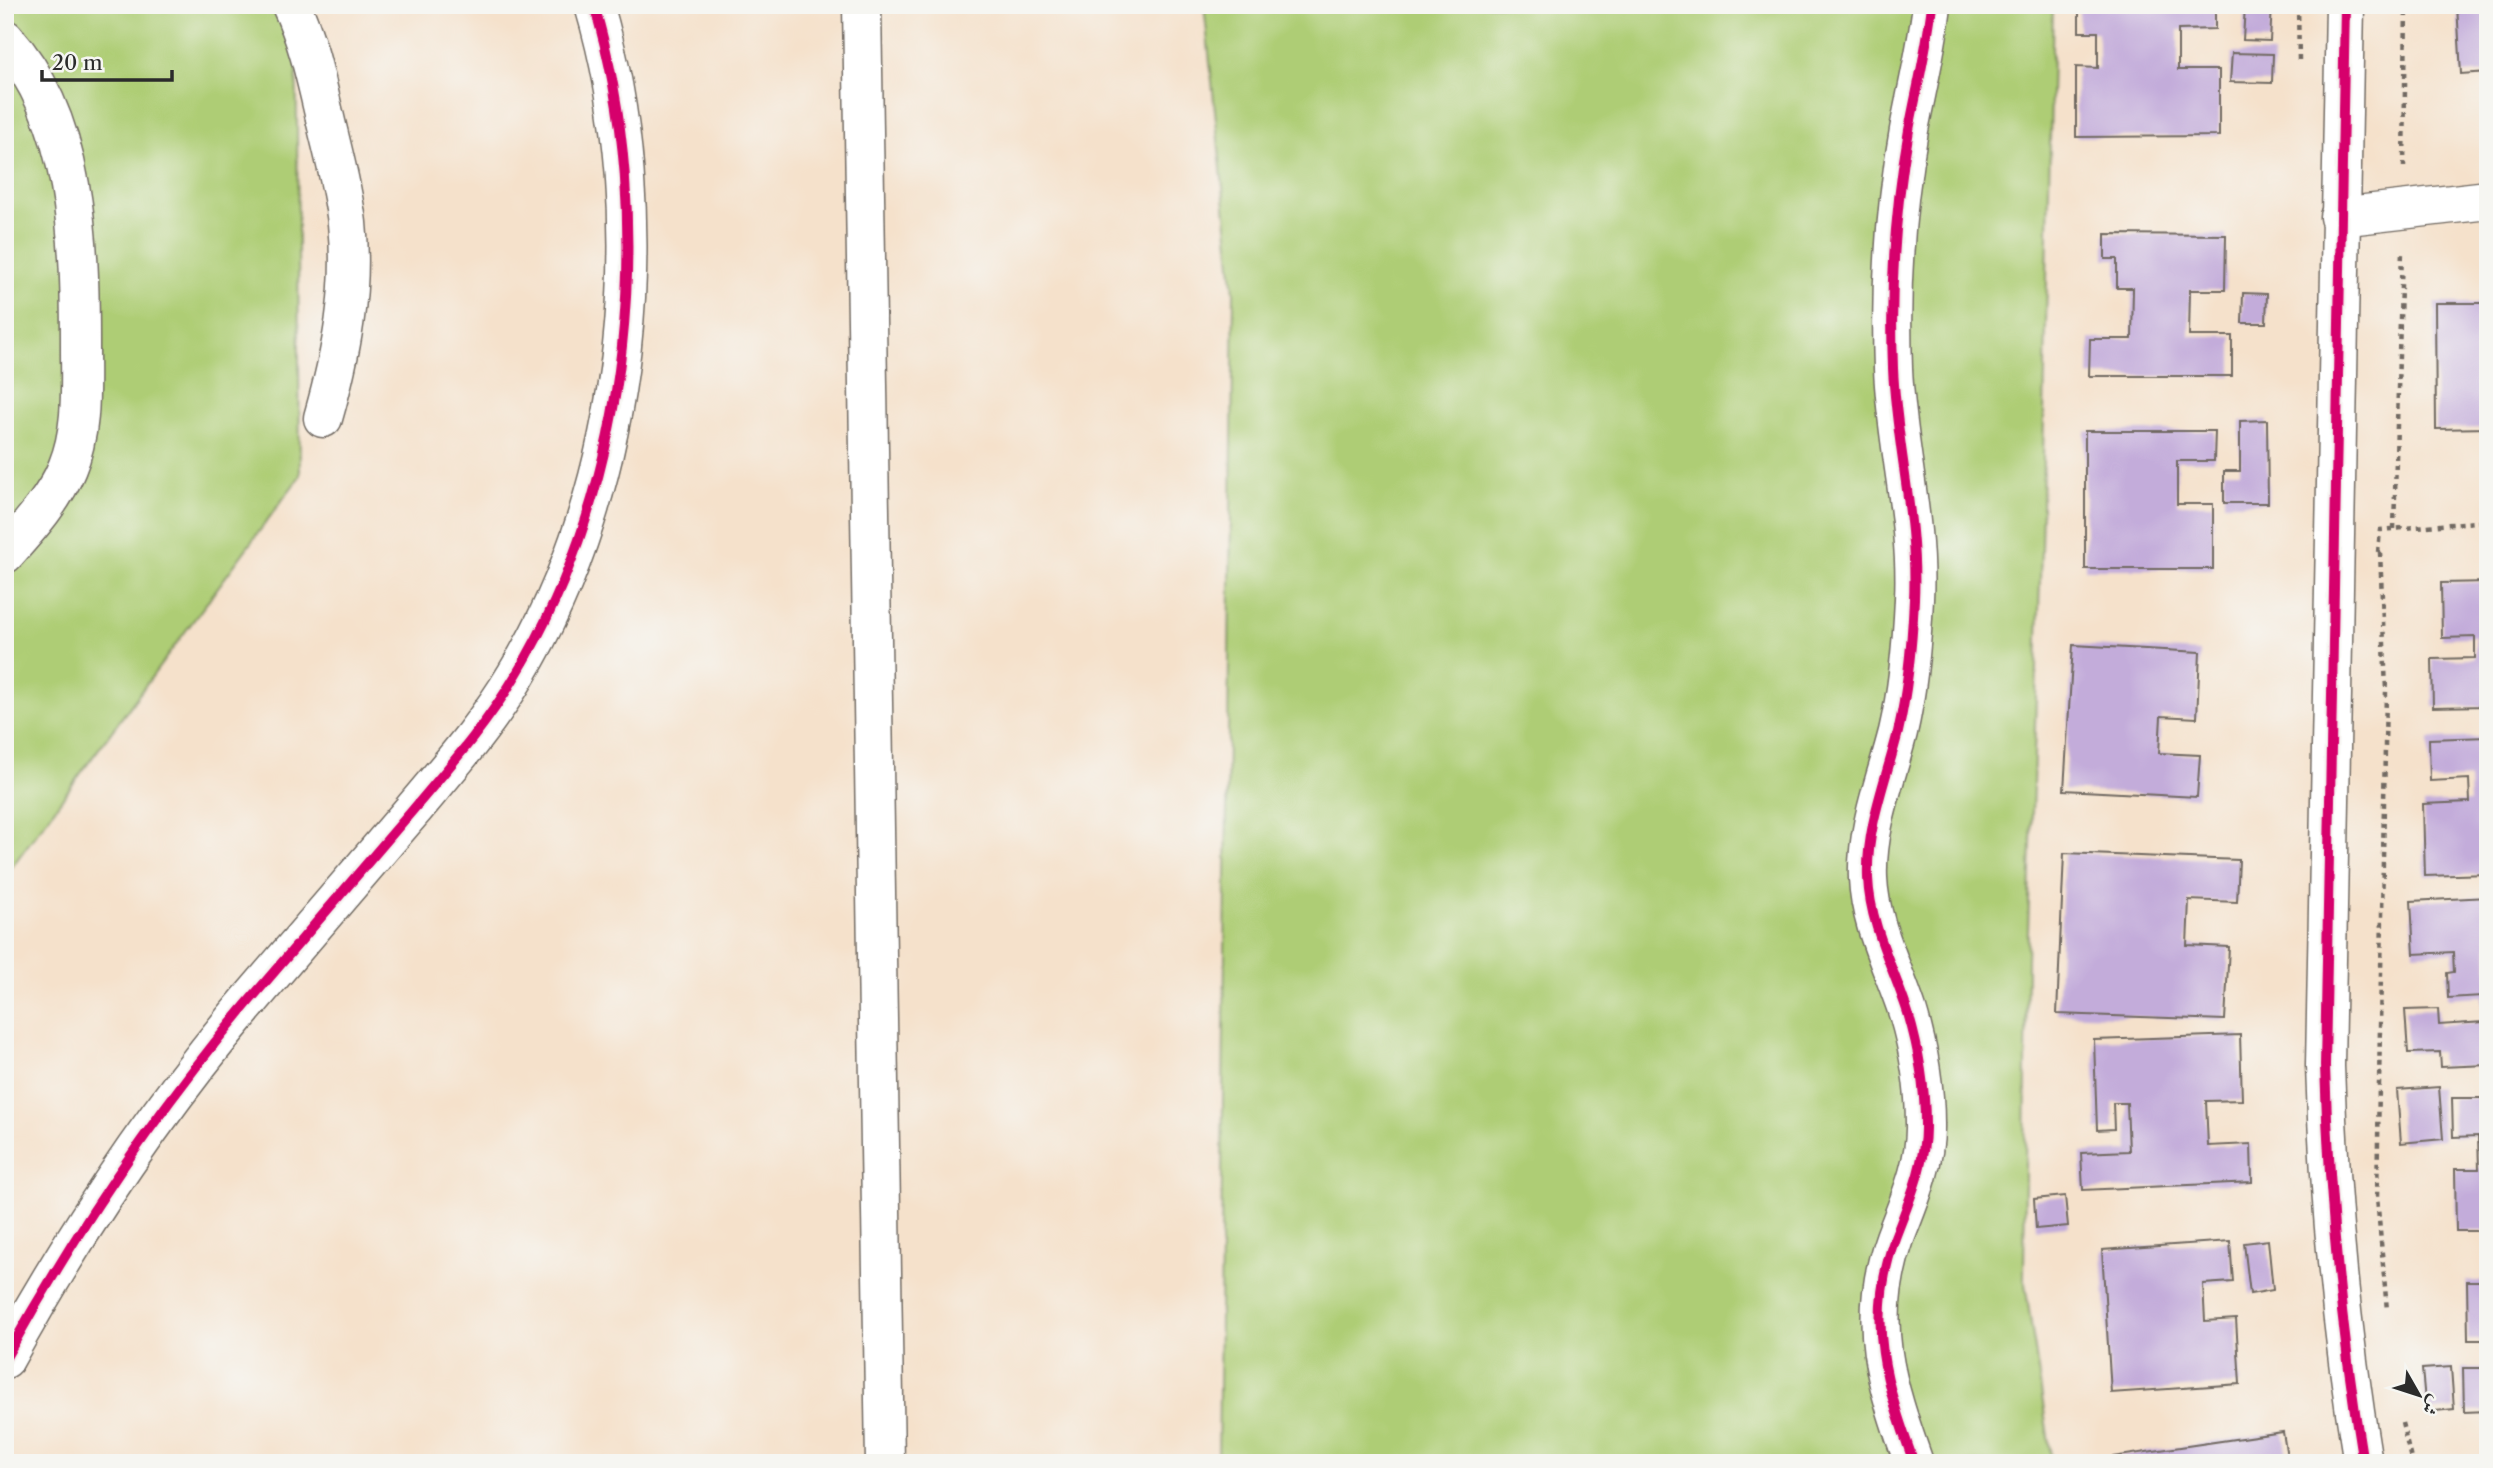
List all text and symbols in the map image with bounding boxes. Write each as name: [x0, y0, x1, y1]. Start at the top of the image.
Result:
scale bar: [42, 38, 172, 82]
text: 20 m: [52, 50, 103, 75]
north arrow: [2384, 1360, 2454, 1430]
text: ش: [2417, 1391, 2447, 1420]

